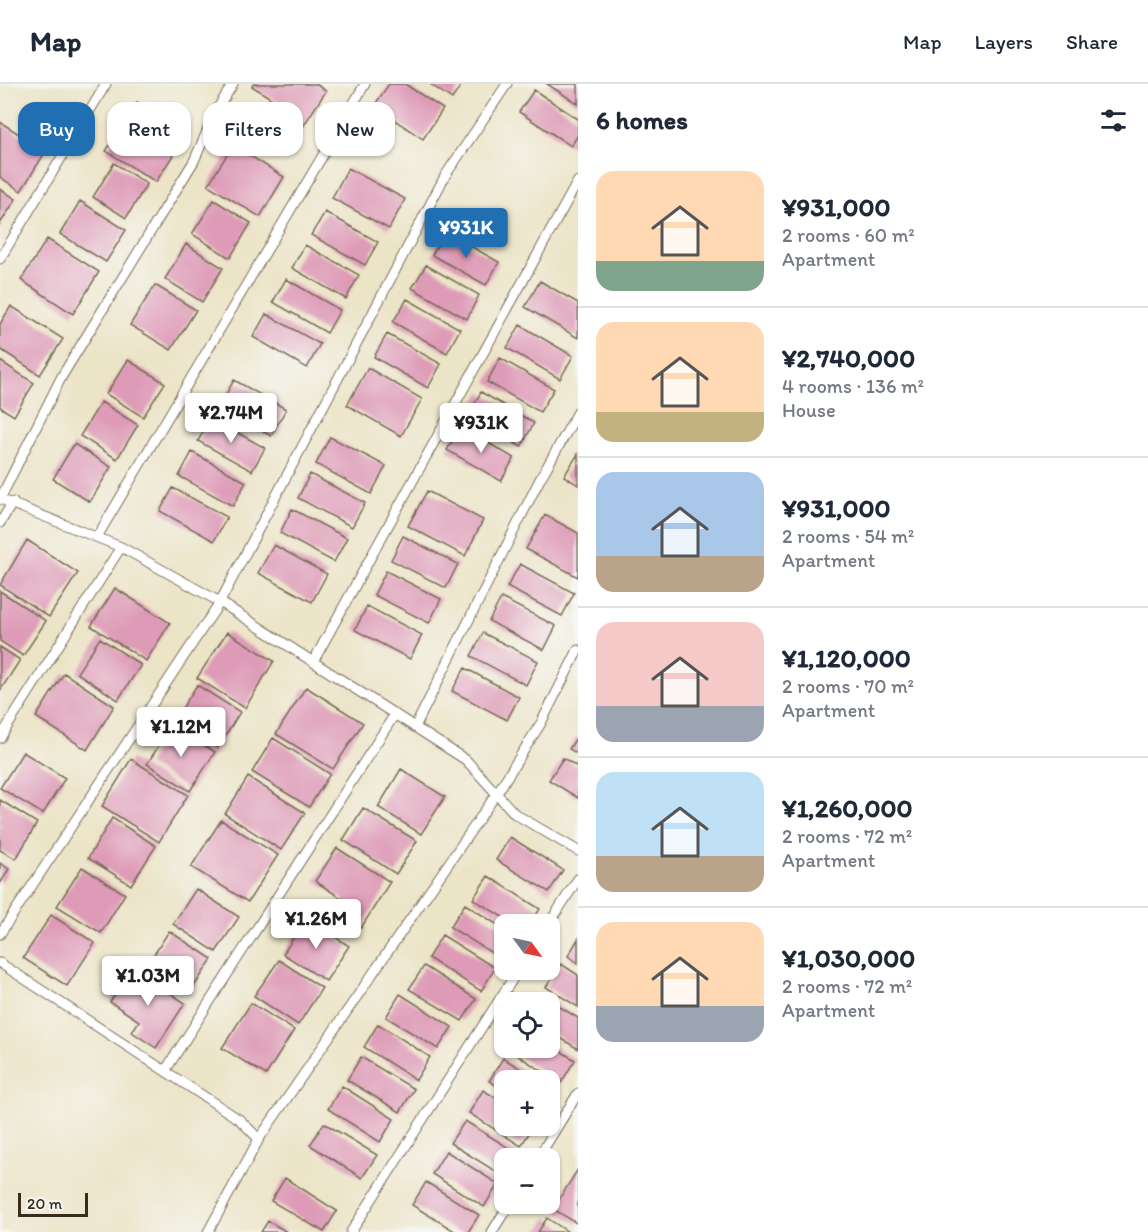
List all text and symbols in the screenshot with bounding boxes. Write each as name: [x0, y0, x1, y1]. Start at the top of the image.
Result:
text: Map: [30, 24, 81, 58]
text: Map: [903, 29, 942, 54]
text: Layers: [975, 29, 1033, 54]
text: Share: [1066, 29, 1118, 54]
chip: Buy: [18, 102, 95, 156]
chip: Rent: [107, 102, 191, 156]
chip: Filters: [203, 102, 303, 156]
chip: New: [315, 102, 395, 156]
text: 6 homes: [596, 104, 688, 136]
icon: filters: [1097, 104, 1130, 137]
text: ¥931,000: [782, 191, 891, 223]
icon: home: [644, 195, 716, 267]
pin: ¥931K: [424, 208, 508, 259]
text: ¥931K: [439, 215, 493, 239]
text: 2 rooms · 60 m²: [782, 223, 915, 247]
text: Apartment: [782, 247, 875, 271]
text: ¥2,740,000: [782, 342, 915, 374]
icon: home: [644, 346, 716, 418]
text: 4 rooms · 136 m²: [782, 374, 924, 398]
pin: ¥2.74M: [182, 393, 280, 444]
text: House: [782, 398, 836, 422]
text: ¥2.74M: [199, 400, 263, 424]
pin: ¥931K: [439, 403, 523, 454]
text: ¥931K: [454, 410, 508, 434]
text: ¥931,000: [782, 492, 891, 524]
icon: home: [644, 496, 716, 568]
text: 2 rooms · 54 m²: [782, 524, 914, 548]
text: Apartment: [782, 548, 875, 572]
text: ¥1,120,000: [782, 642, 911, 674]
icon: home: [644, 646, 716, 718]
text: 2 rooms · 70 m²: [782, 674, 914, 698]
text: Apartment: [782, 698, 875, 722]
pin: ¥1.12M: [132, 707, 230, 758]
text: ¥1.12M: [151, 714, 211, 738]
text: ¥1,260,000: [782, 792, 912, 824]
icon: home: [644, 796, 716, 868]
text: 2 rooms · 72 m²: [782, 824, 912, 848]
text: Apartment: [782, 848, 875, 872]
pin: ¥1.26M: [267, 899, 365, 950]
text: ¥1.26M: [285, 906, 347, 930]
north arrow: [494, 914, 560, 980]
map controls: [494, 914, 560, 1214]
text: ¥1,030,000: [782, 942, 915, 974]
icon: home: [644, 946, 716, 1018]
pin: ¥1.03M: [99, 956, 197, 1007]
text: ¥1.03M: [116, 963, 180, 987]
text: 2 rooms · 72 m²: [782, 974, 912, 998]
button: locate: [494, 992, 560, 1058]
text: Apartment: [782, 998, 875, 1022]
button: +: [494, 1070, 560, 1136]
button: −: [494, 1148, 560, 1214]
scale bar: [18, 1190, 88, 1218]
text: 20 m: [27, 1194, 62, 1213]

